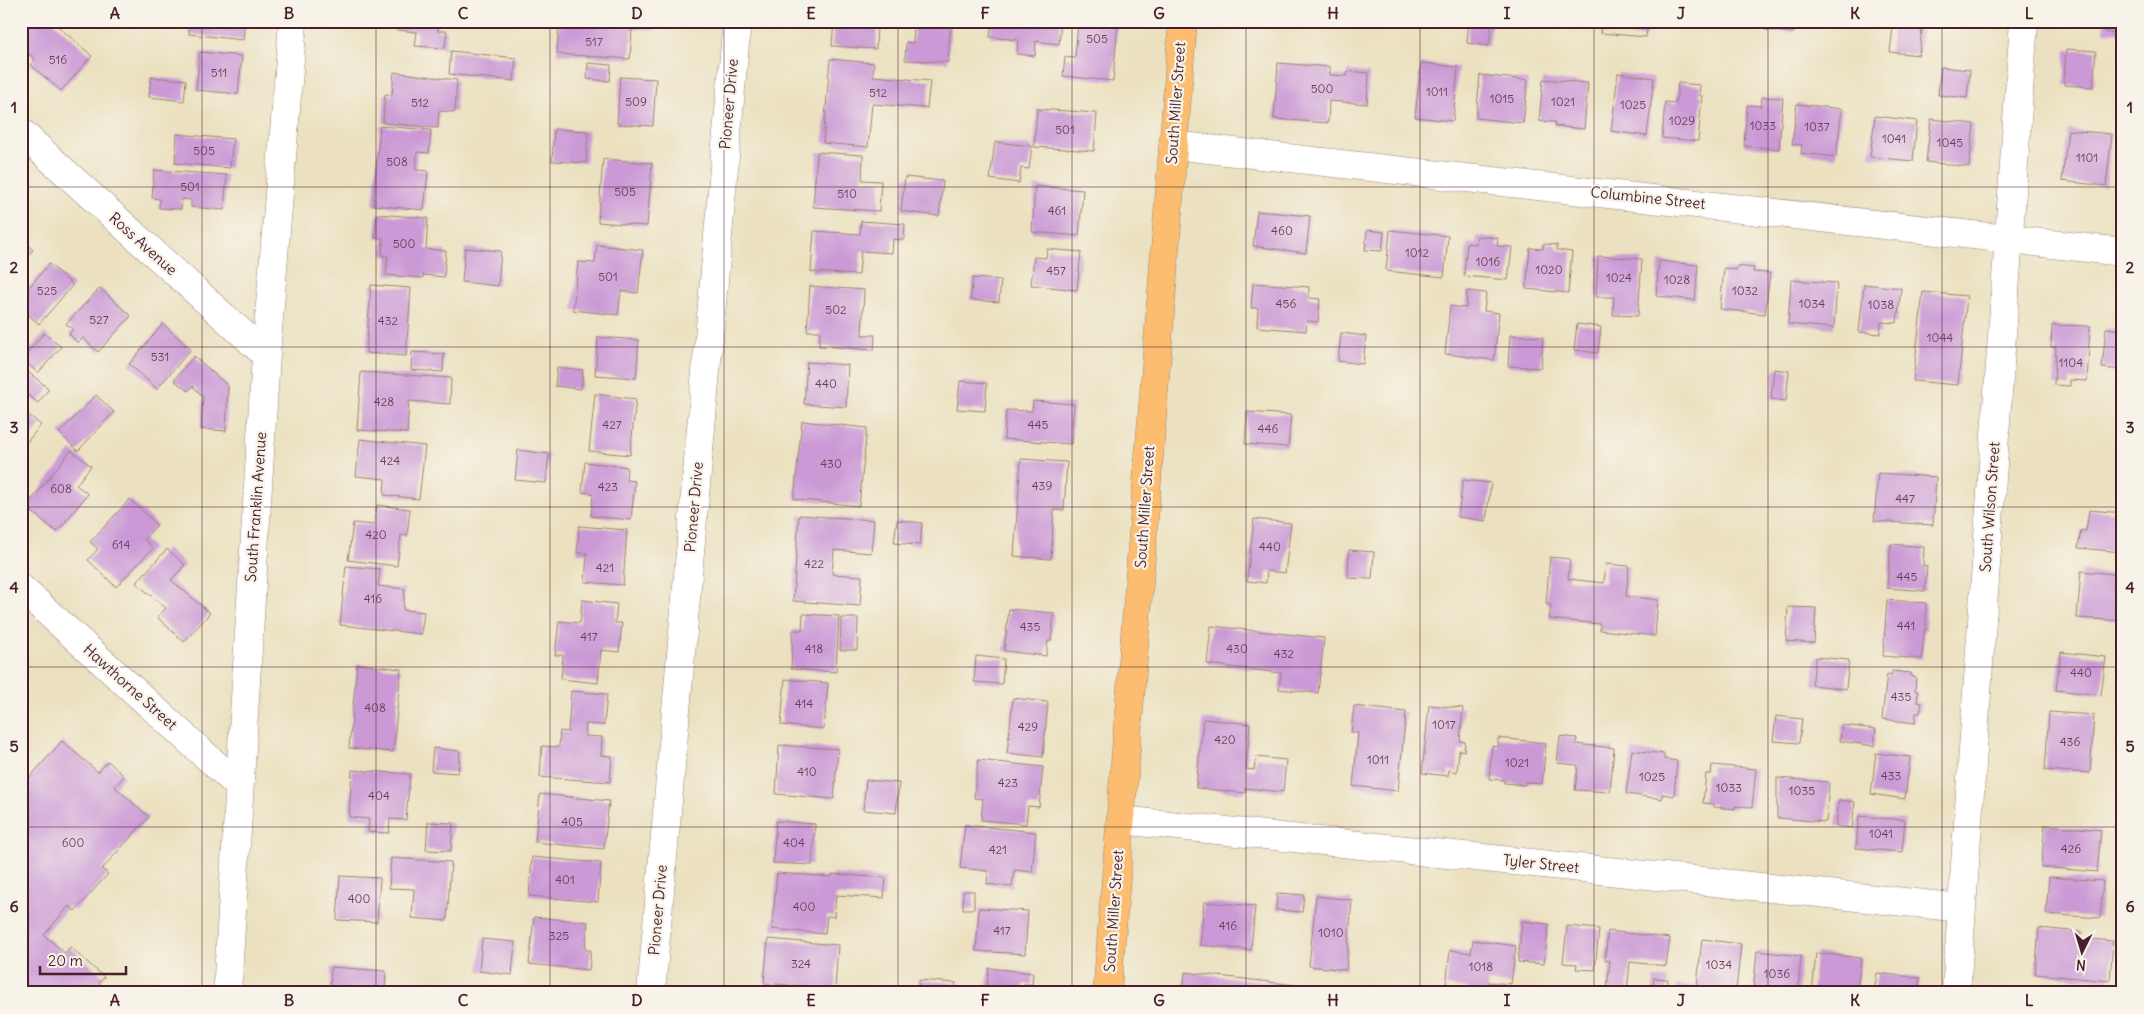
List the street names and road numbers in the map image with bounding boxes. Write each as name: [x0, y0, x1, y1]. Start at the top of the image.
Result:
street label: South Miller Street: [1162, 41, 1189, 165]
street label: Pioneer Drive: [715, 58, 742, 150]
street label: Columbine Street: [1590, 182, 1706, 213]
street label: Ross Avenue: [105, 208, 181, 279]
street label: South Franklin Avenue: [241, 431, 270, 583]
street label: South Wilson Street: [1975, 441, 2004, 573]
street label: South Miller Street: [1131, 445, 1158, 569]
street label: Pioneer Drive: [680, 461, 707, 553]
street label: Hawthorne Street: [79, 639, 181, 734]
street label: South Miller Street: [1100, 849, 1127, 973]
street label: Tyler Street: [1502, 850, 1580, 877]
street label: Pioneer Drive: [644, 864, 671, 956]

